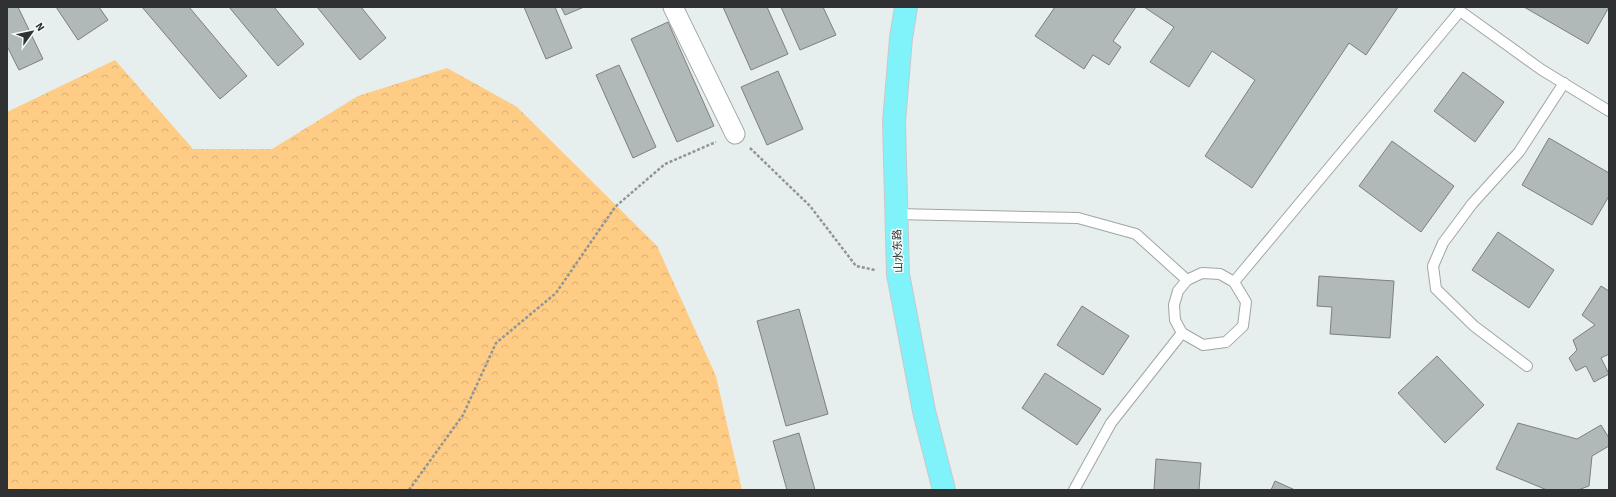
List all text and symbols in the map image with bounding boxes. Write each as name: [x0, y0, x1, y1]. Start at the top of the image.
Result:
north arrow: [12, 12, 52, 52]
text: N: [32, 20, 48, 34]
street label: 山水东路: [890, 229, 906, 273]

